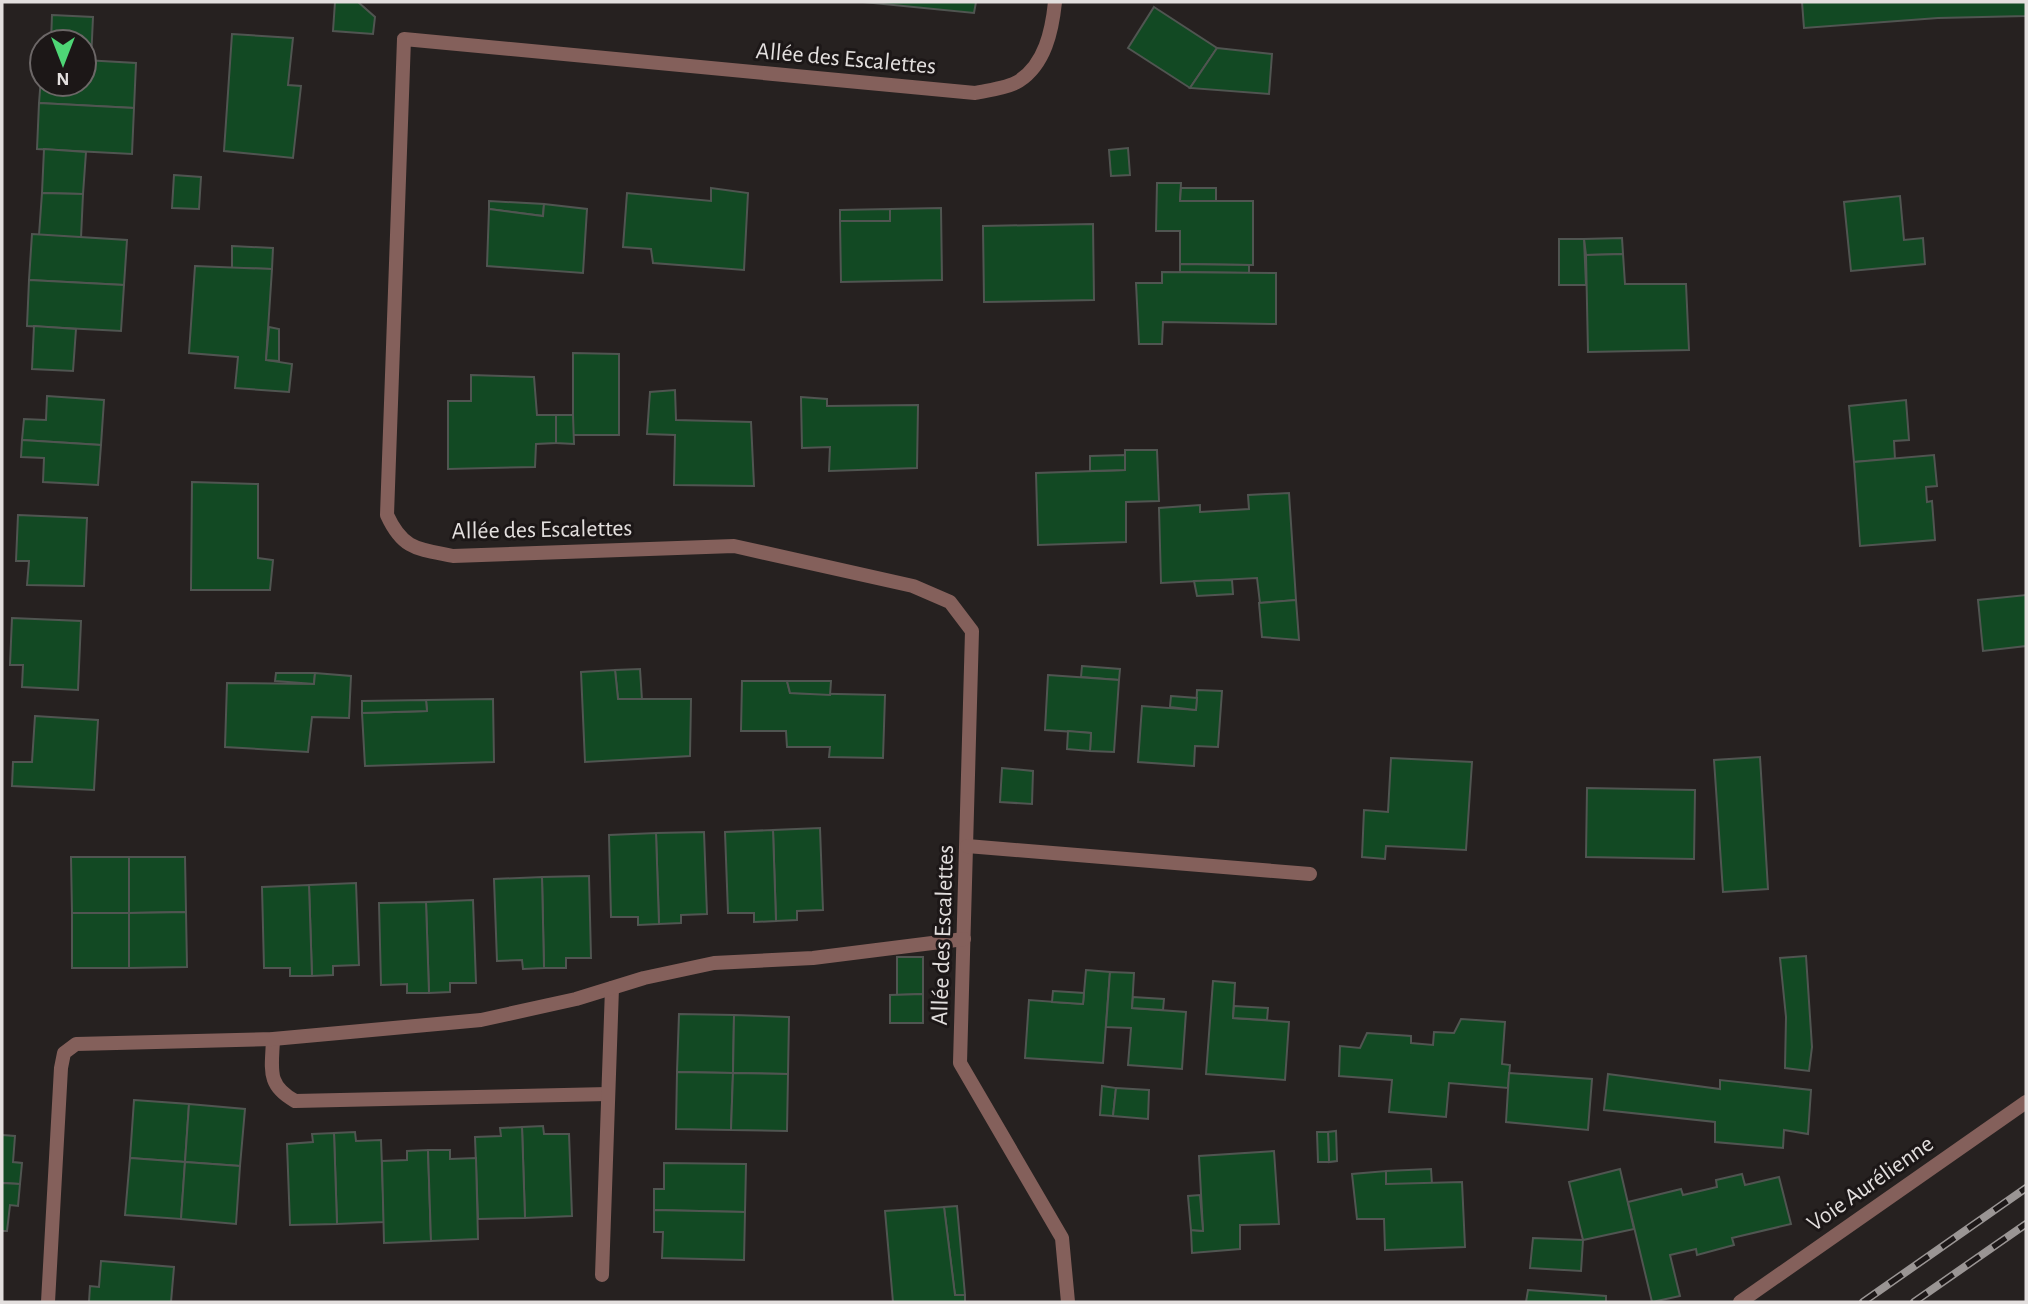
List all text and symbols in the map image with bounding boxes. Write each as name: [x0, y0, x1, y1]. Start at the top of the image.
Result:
north arrow: [28, 28, 98, 98]
street label: Allée des Escalettes: [755, 39, 937, 79]
text: N: [56, 69, 70, 88]
street label: Allée des Escalettes: [452, 516, 633, 544]
street label: Allée des Escalettes: [928, 844, 958, 1026]
street label: Voie Aurélienne: [1803, 1132, 1938, 1236]

